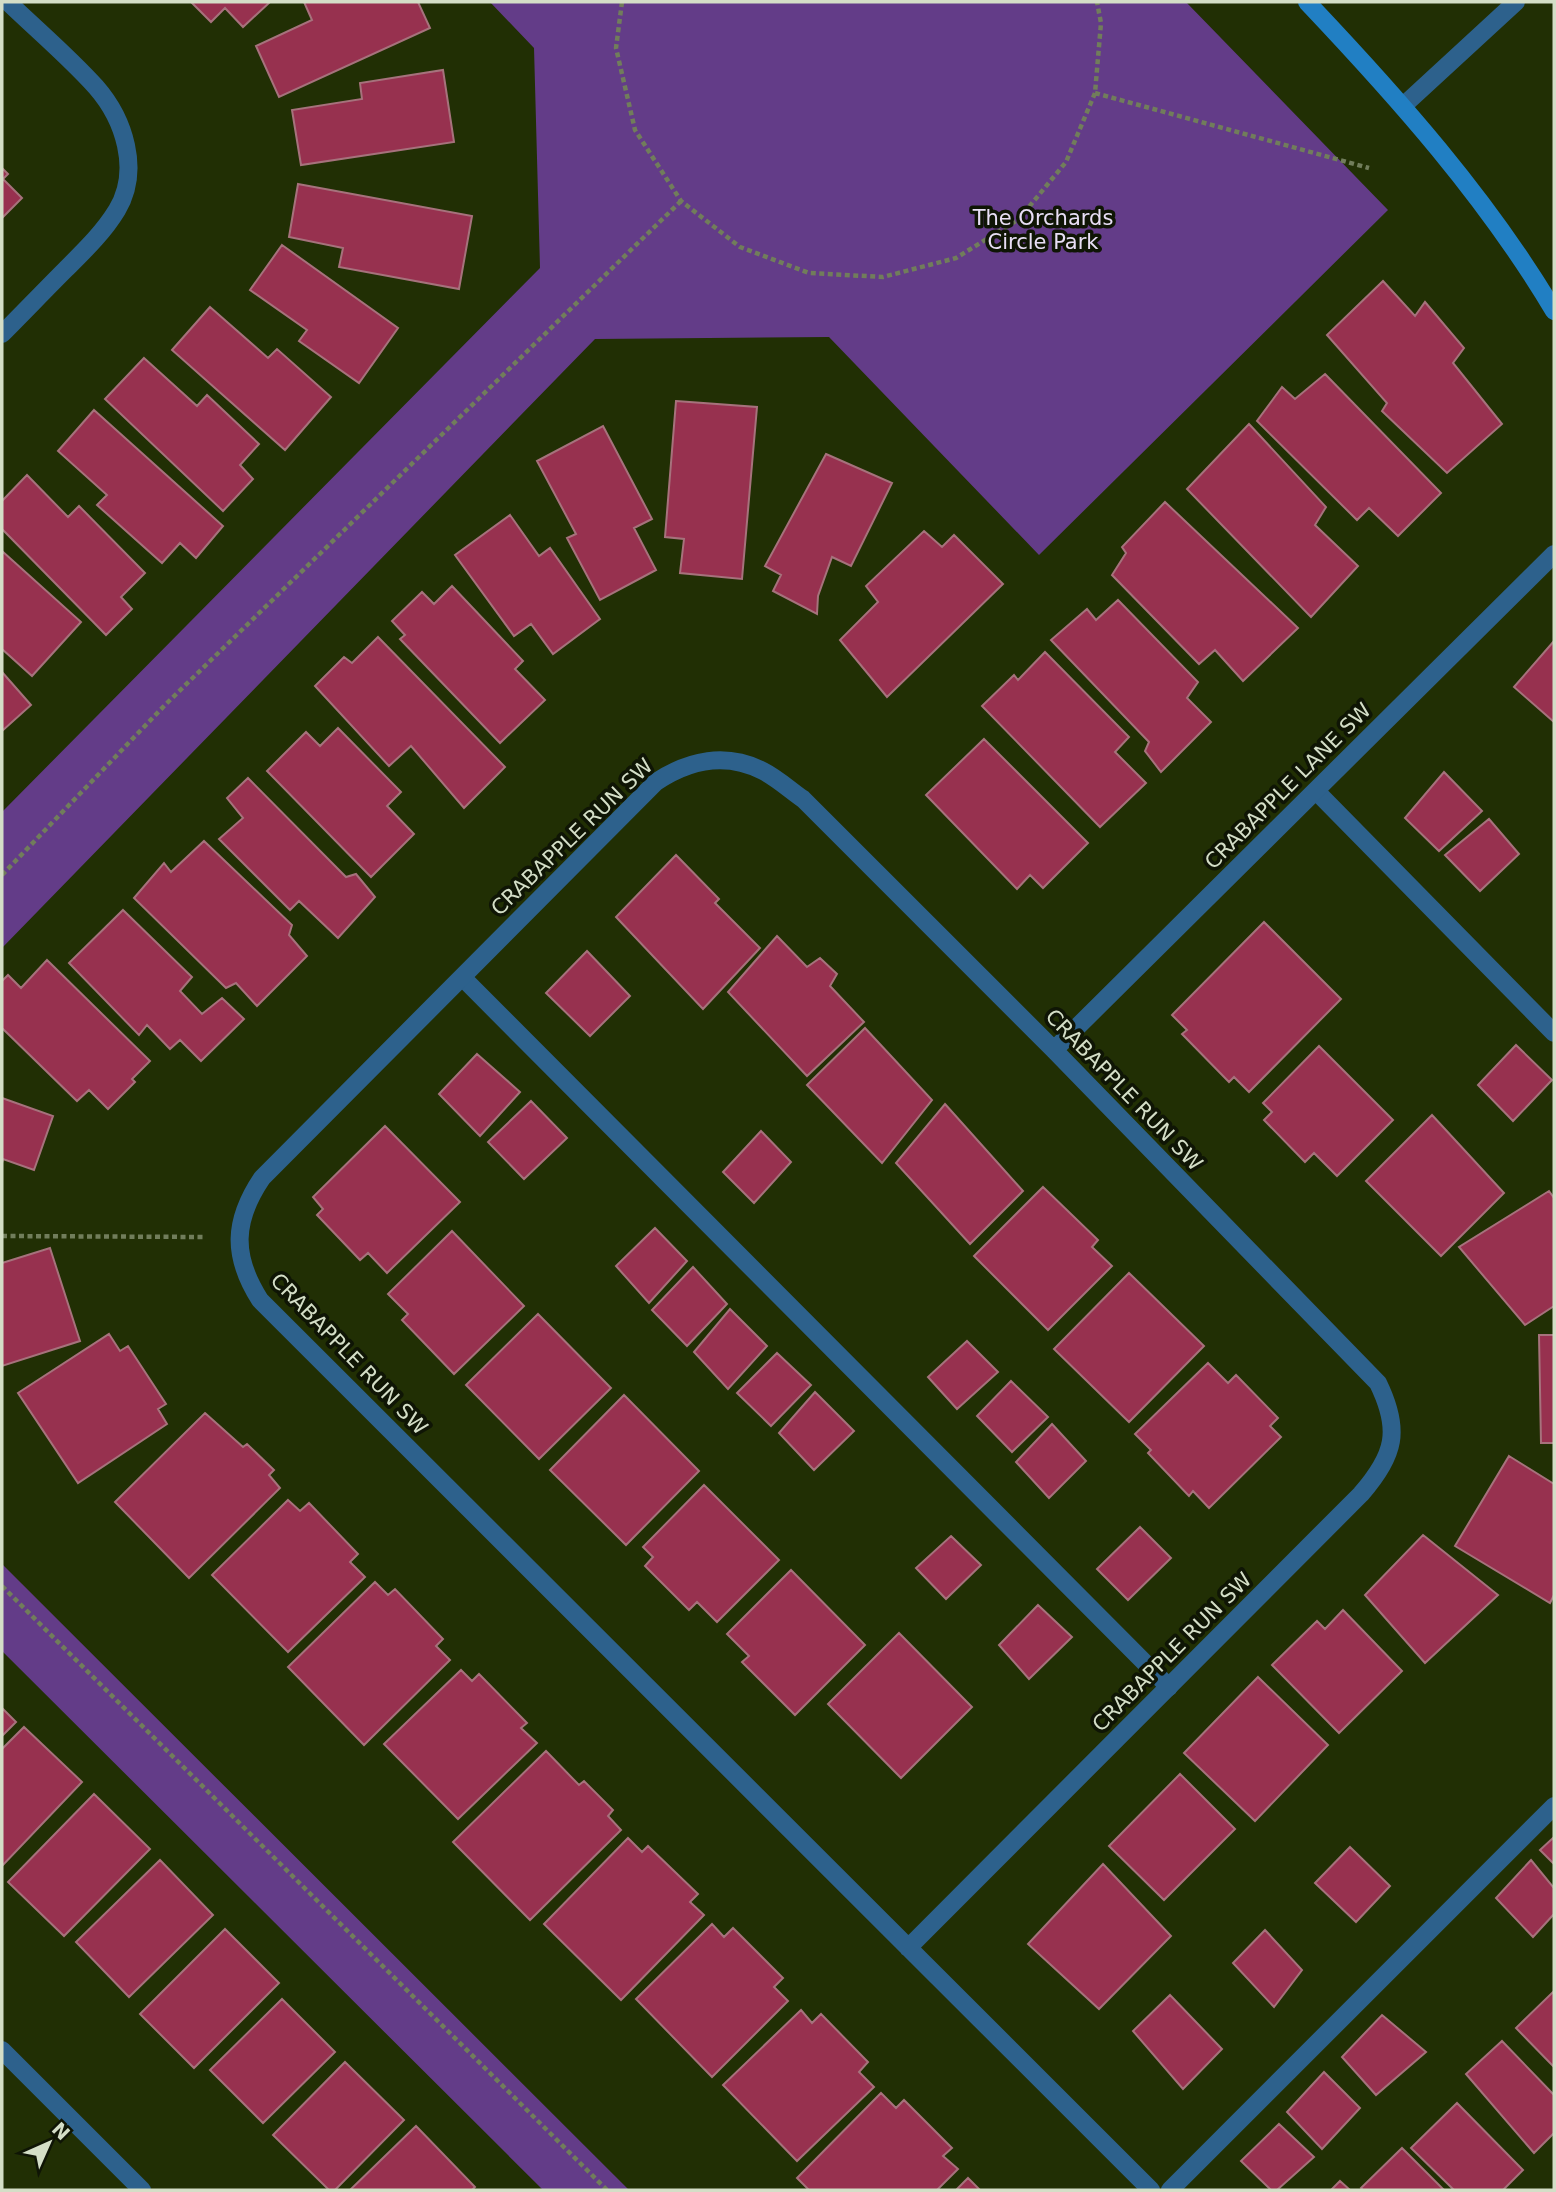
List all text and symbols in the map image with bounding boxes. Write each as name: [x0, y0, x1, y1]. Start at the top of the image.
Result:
park label: The Orchards Circle Park: [972, 206, 1113, 254]
street label: CRABAPPLE LANE SW: [1200, 698, 1376, 874]
street label: CRABAPPLE RUN SW: [486, 754, 658, 920]
street label: CRABAPPLE RUN SW: [1041, 1004, 1207, 1176]
street label: CRABAPPLE RUN SW: [266, 1268, 432, 1440]
street label: CRABAPPLE RUN SW: [1088, 1567, 1257, 1736]
north arrow: [14, 2108, 84, 2178]
text: N: [48, 2118, 74, 2144]

